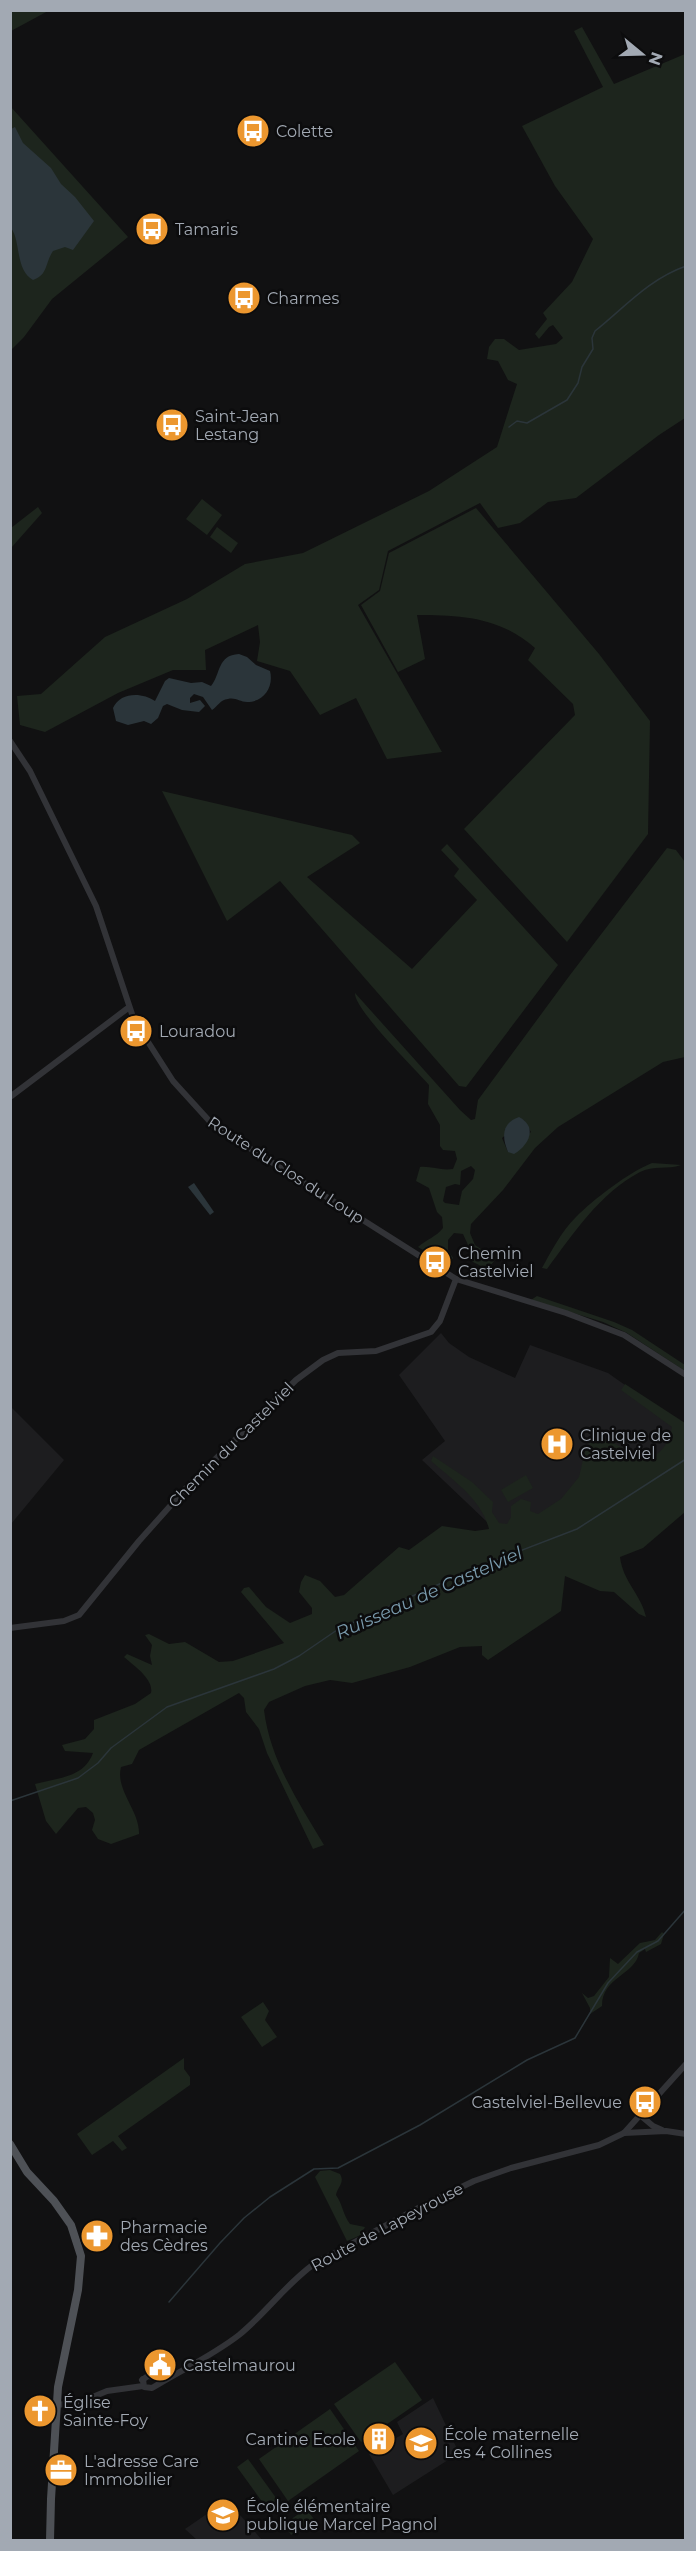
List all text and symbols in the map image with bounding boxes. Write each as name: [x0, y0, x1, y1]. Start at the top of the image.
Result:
north arrow: [612, 24, 672, 84]
text: N: [645, 50, 667, 68]
bus stop icon: Colette: [235, 113, 271, 149]
place label: Colette: [276, 122, 333, 141]
bus stop icon: Tamaris: [134, 211, 170, 247]
place label: Tamaris: [175, 220, 238, 239]
bus stop icon: Charmes: [226, 280, 262, 316]
place label: Charmes: [267, 289, 340, 308]
bus stop icon: Saint-Jean Lestang: [154, 407, 190, 443]
place label: Saint-Jean Lestang: [195, 407, 279, 444]
bus stop icon: Louradou: [118, 1013, 154, 1049]
place label: Louradou: [159, 1022, 236, 1041]
street label: Route du Clos du Loup: [204, 1112, 368, 1228]
bus stop icon: Chemin Castelviel: [417, 1244, 453, 1280]
place label: Chemin Castelviel: [458, 1244, 534, 1281]
street label: Chemin du Castelviel: [164, 1378, 298, 1512]
hospital icon: Clinique de Castelviel: [539, 1426, 575, 1462]
place label: Clinique de Castelviel: [580, 1426, 671, 1463]
water label: Ruisseau de Castelviel: [332, 1542, 526, 1644]
bus stop icon: Castelviel-Bellevue: [627, 2084, 663, 2120]
place label: Castelviel-Bellevue: [471, 2093, 622, 2112]
street label: Route de Lapeyrouse: [308, 2179, 466, 2275]
pharmacy icon: Pharmacie des Cèdres: [79, 2218, 115, 2254]
place label: Pharmacie des Cèdres: [120, 2218, 208, 2255]
public building icon: Castelmaurou: [142, 2347, 178, 2383]
place label: Castelmaurou: [183, 2356, 296, 2375]
church icon: Église Sainte-Foy: [22, 2393, 58, 2429]
place label: Église Sainte-Foy: [63, 2393, 148, 2430]
building icon: Cantine Ecole: [361, 2421, 397, 2457]
school or university icon: École maternelle Les 4 Collines: [403, 2425, 439, 2461]
place label: École maternelle Les 4 Collines: [444, 2425, 579, 2462]
place label: Cantine Ecole: [246, 2430, 356, 2449]
office icon: L'adresse Care Immobilier: [43, 2452, 79, 2488]
place label: L'adresse Care Immobilier: [84, 2452, 199, 2489]
school or university icon: École élémentaire publique Marcel Pagnol: [205, 2497, 241, 2533]
place label: École élémentaire publique Marcel Pagnol: [246, 2497, 437, 2534]

